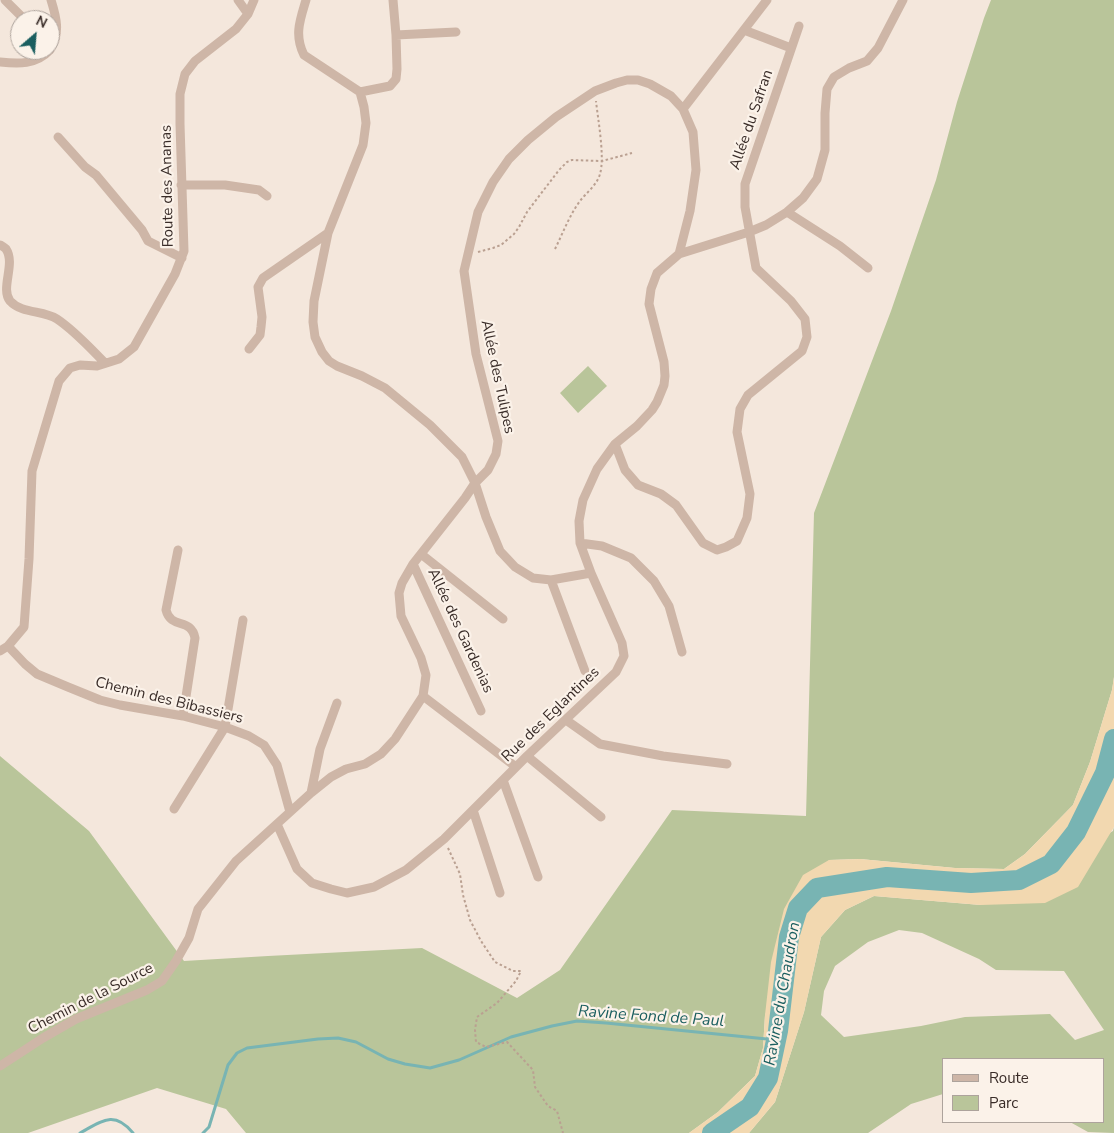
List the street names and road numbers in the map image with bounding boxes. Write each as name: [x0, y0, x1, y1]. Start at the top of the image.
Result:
street label: Allée du Safran: [726, 68, 778, 172]
street label: Route des Ananas: [158, 125, 178, 247]
street label: Allée des Tulipes: [476, 319, 518, 435]
street label: Allée des Gardenias: [423, 566, 497, 696]
street label: Rue des Eglantines: [498, 664, 604, 766]
street label: Chemin des Bibassiers: [93, 674, 245, 728]
street label: Chemin de la Source: [25, 960, 157, 1038]

